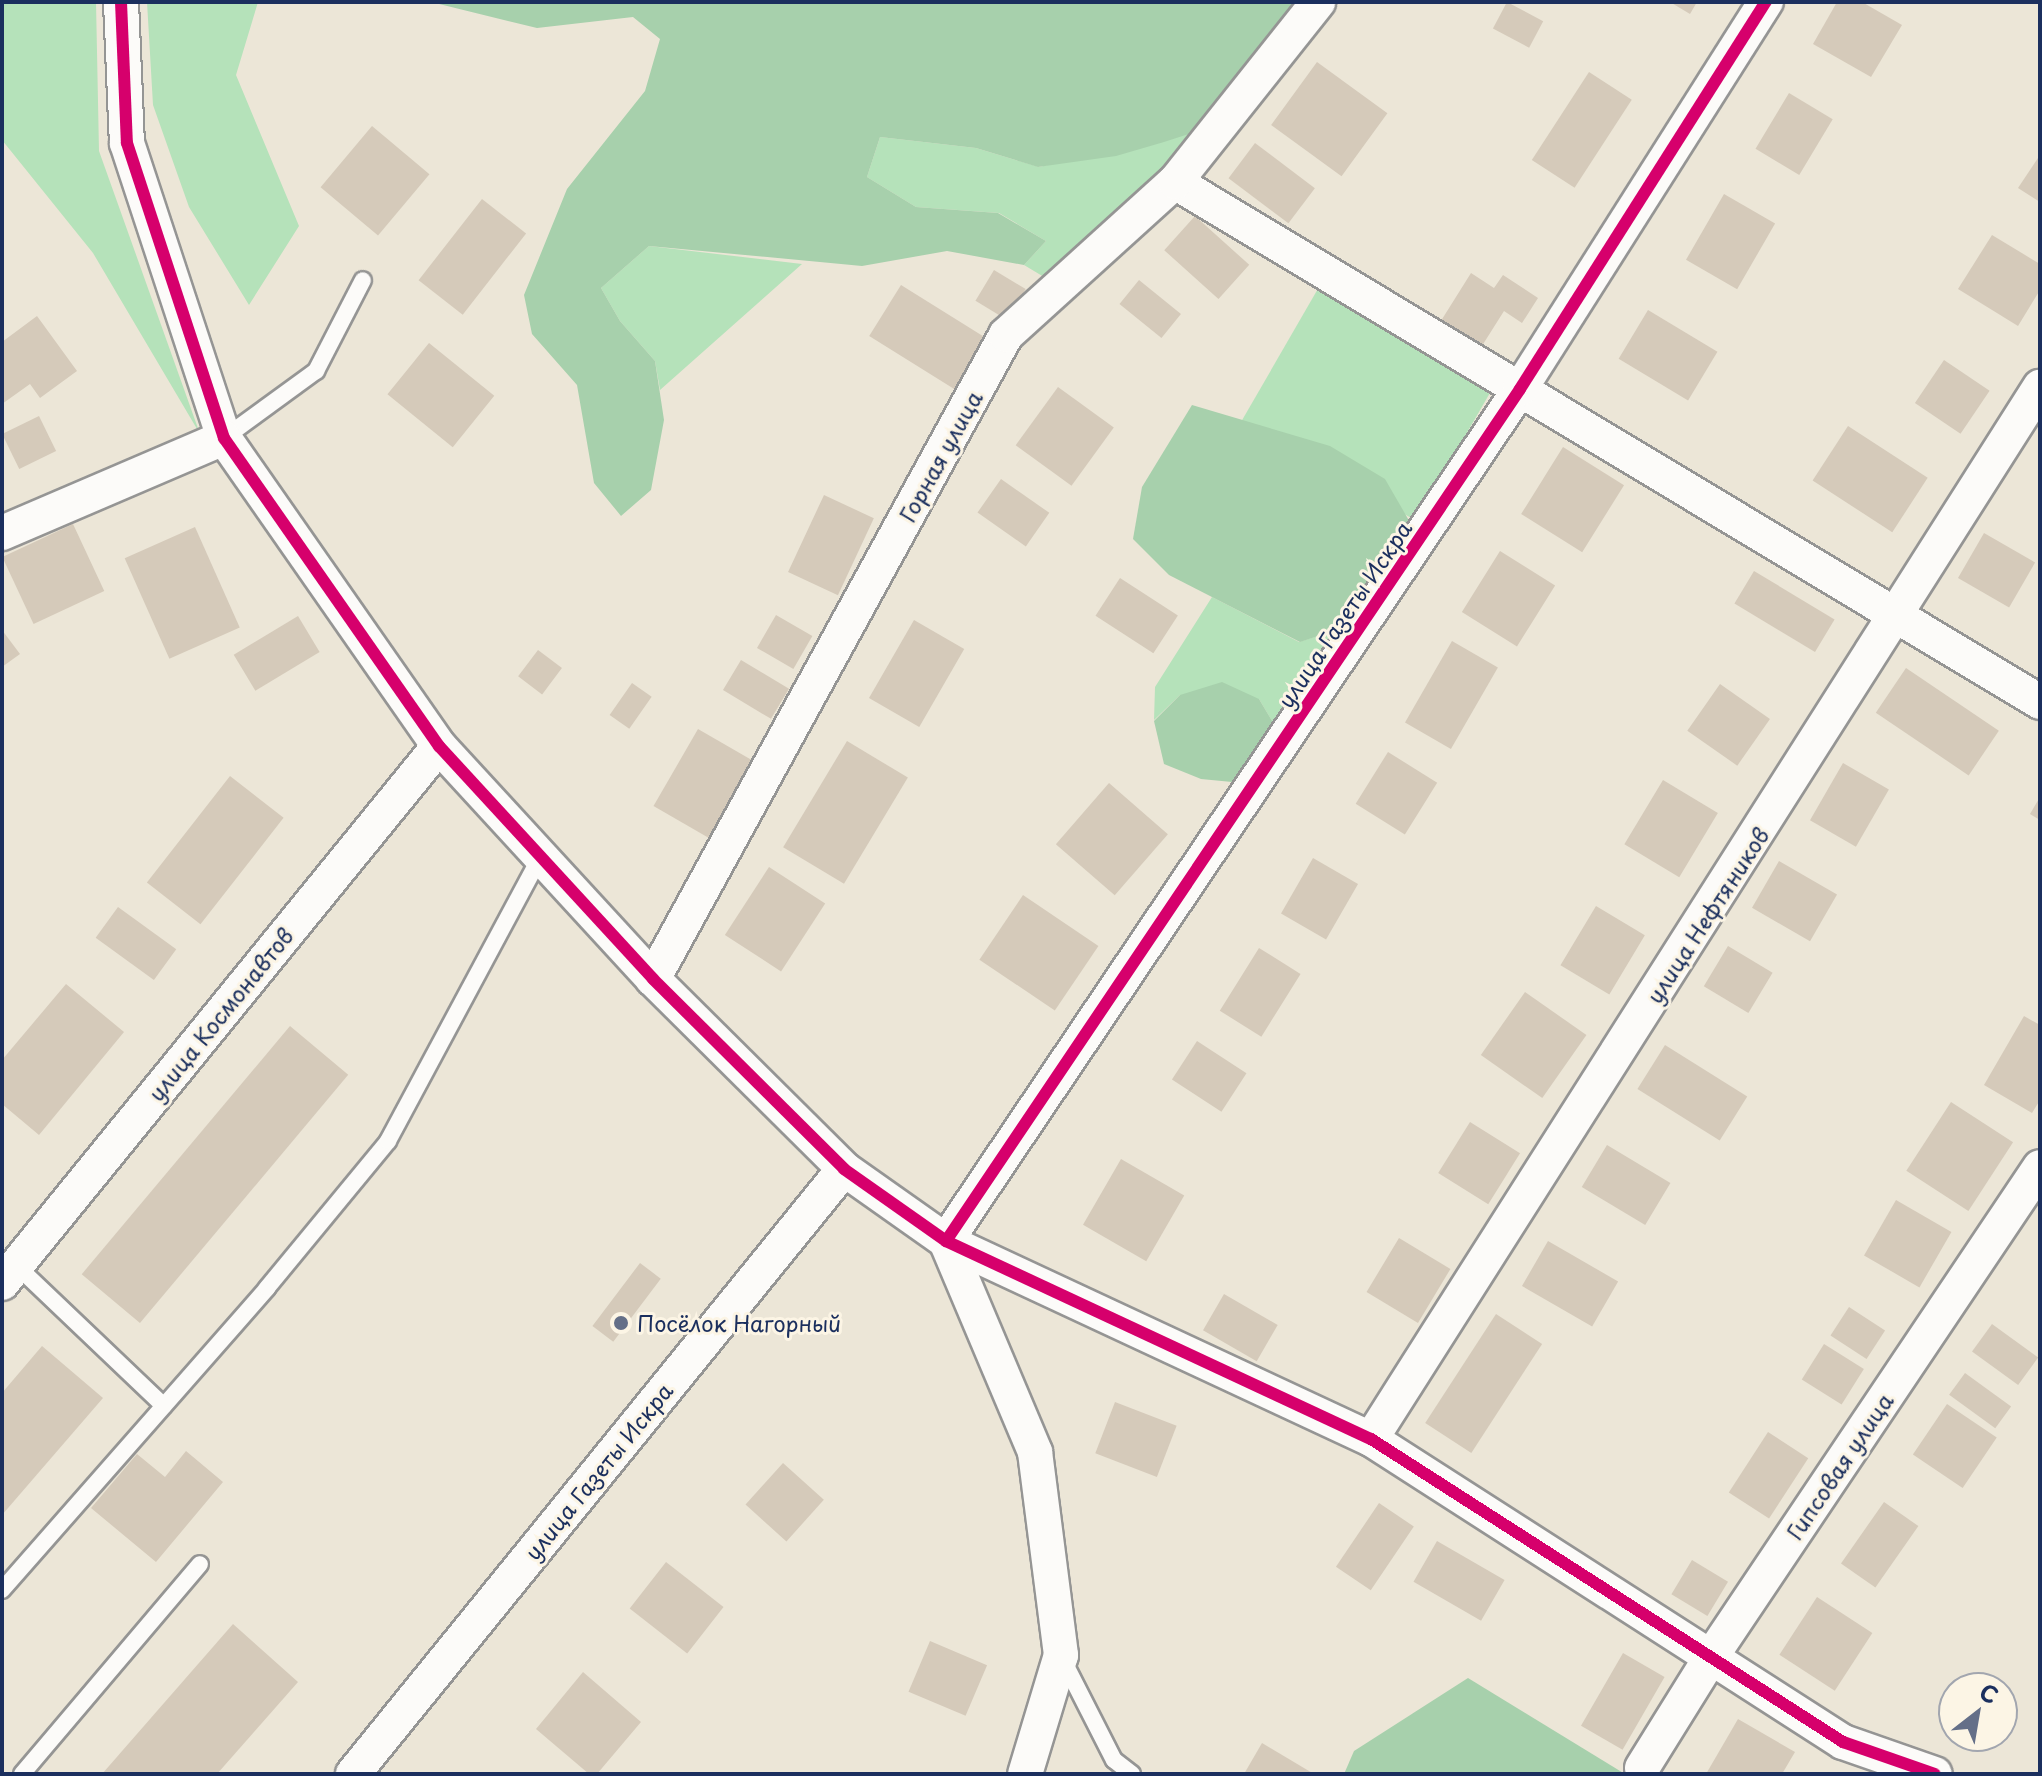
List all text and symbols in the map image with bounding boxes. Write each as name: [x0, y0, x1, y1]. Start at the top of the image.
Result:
street label: Горная улица: [893, 385, 987, 527]
street label: улица Газеты Искра: [1271, 514, 1417, 714]
street label: улица Нефтяников: [1640, 822, 1774, 1008]
street label: улица Космонавтов: [142, 922, 298, 1106]
place label: Посёлок Нагорный: [637, 1310, 841, 1336]
marker: Посёлок Нагорный: [612, 1314, 630, 1332]
street label: улица Газеты Искра: [518, 1376, 678, 1566]
street label: Гипсовая улица: [1780, 1388, 1898, 1544]
north arrow: [1938, 1672, 2018, 1752]
text: С: [1974, 1674, 2005, 1711]

